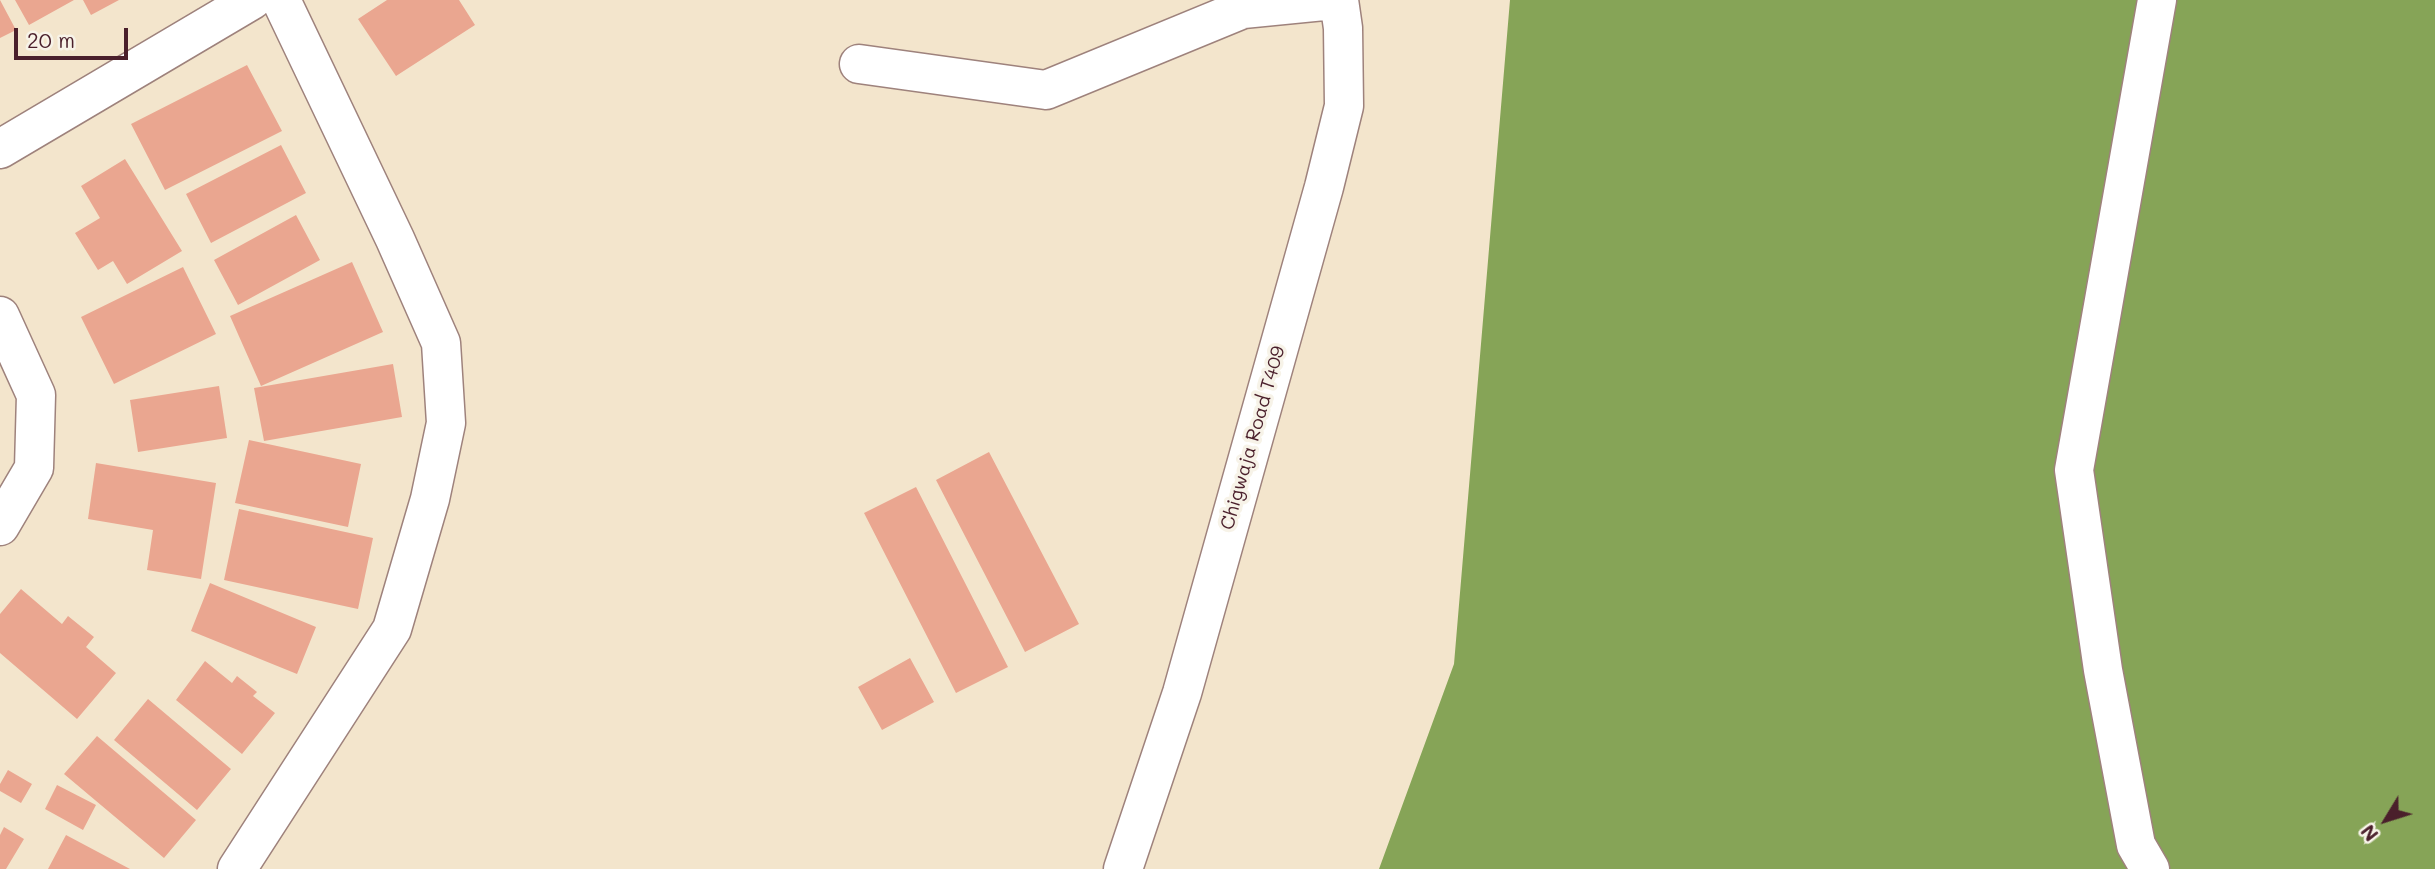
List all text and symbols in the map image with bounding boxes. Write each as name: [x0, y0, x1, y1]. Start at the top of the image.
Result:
scale bar: [18, 14, 131, 58]
text: 20 m: [27, 26, 75, 53]
street label: Chigwaja Road T409: [1216, 343, 1290, 533]
north arrow: [2351, 785, 2421, 855]
text: N: [2355, 820, 2383, 847]

